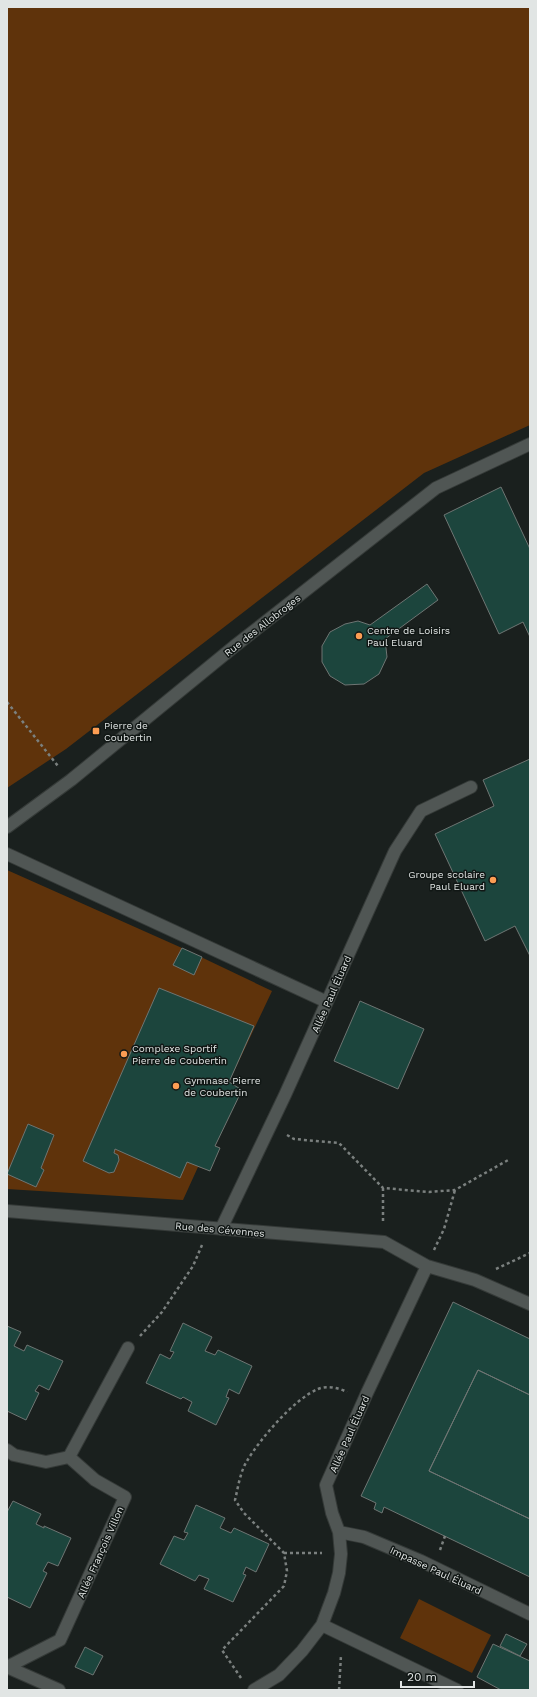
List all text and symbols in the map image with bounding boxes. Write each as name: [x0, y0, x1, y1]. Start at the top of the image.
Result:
street label: Rue des Allobroges: [222, 592, 303, 659]
place label: Centre de Loisirs Paul Eluard: [367, 625, 450, 648]
marker: Centre de Loisirs Paul Eluard: [354, 631, 364, 641]
place label: Pierre de Coubertin: [104, 720, 152, 743]
marker: Pierre de Coubertin: [91, 726, 101, 736]
place label: Groupe scolaire Paul Eluard: [408, 869, 485, 892]
marker: Groupe scolaire Paul Eluard: [488, 875, 498, 885]
street label: Allée Paul Éluard: [310, 954, 353, 1034]
place label: Complexe Sportif Pierre de Coubertin: [132, 1043, 227, 1066]
marker: Complexe Sportif Pierre de Coubertin: [119, 1049, 129, 1059]
place label: Gymnase Pierre de Coubertin: [184, 1075, 261, 1098]
marker: Gymnase Pierre de Coubertin: [171, 1081, 181, 1091]
street label: Rue des Cévennes: [175, 1220, 265, 1239]
street label: Allée Paul Éluard: [328, 1394, 371, 1474]
street label: Allée François Villon: [75, 1505, 126, 1600]
street label: Impasse Paul Éluard: [388, 1544, 483, 1596]
scale bar: [401, 1663, 474, 1689]
text: 20 m: [407, 1670, 437, 1684]

